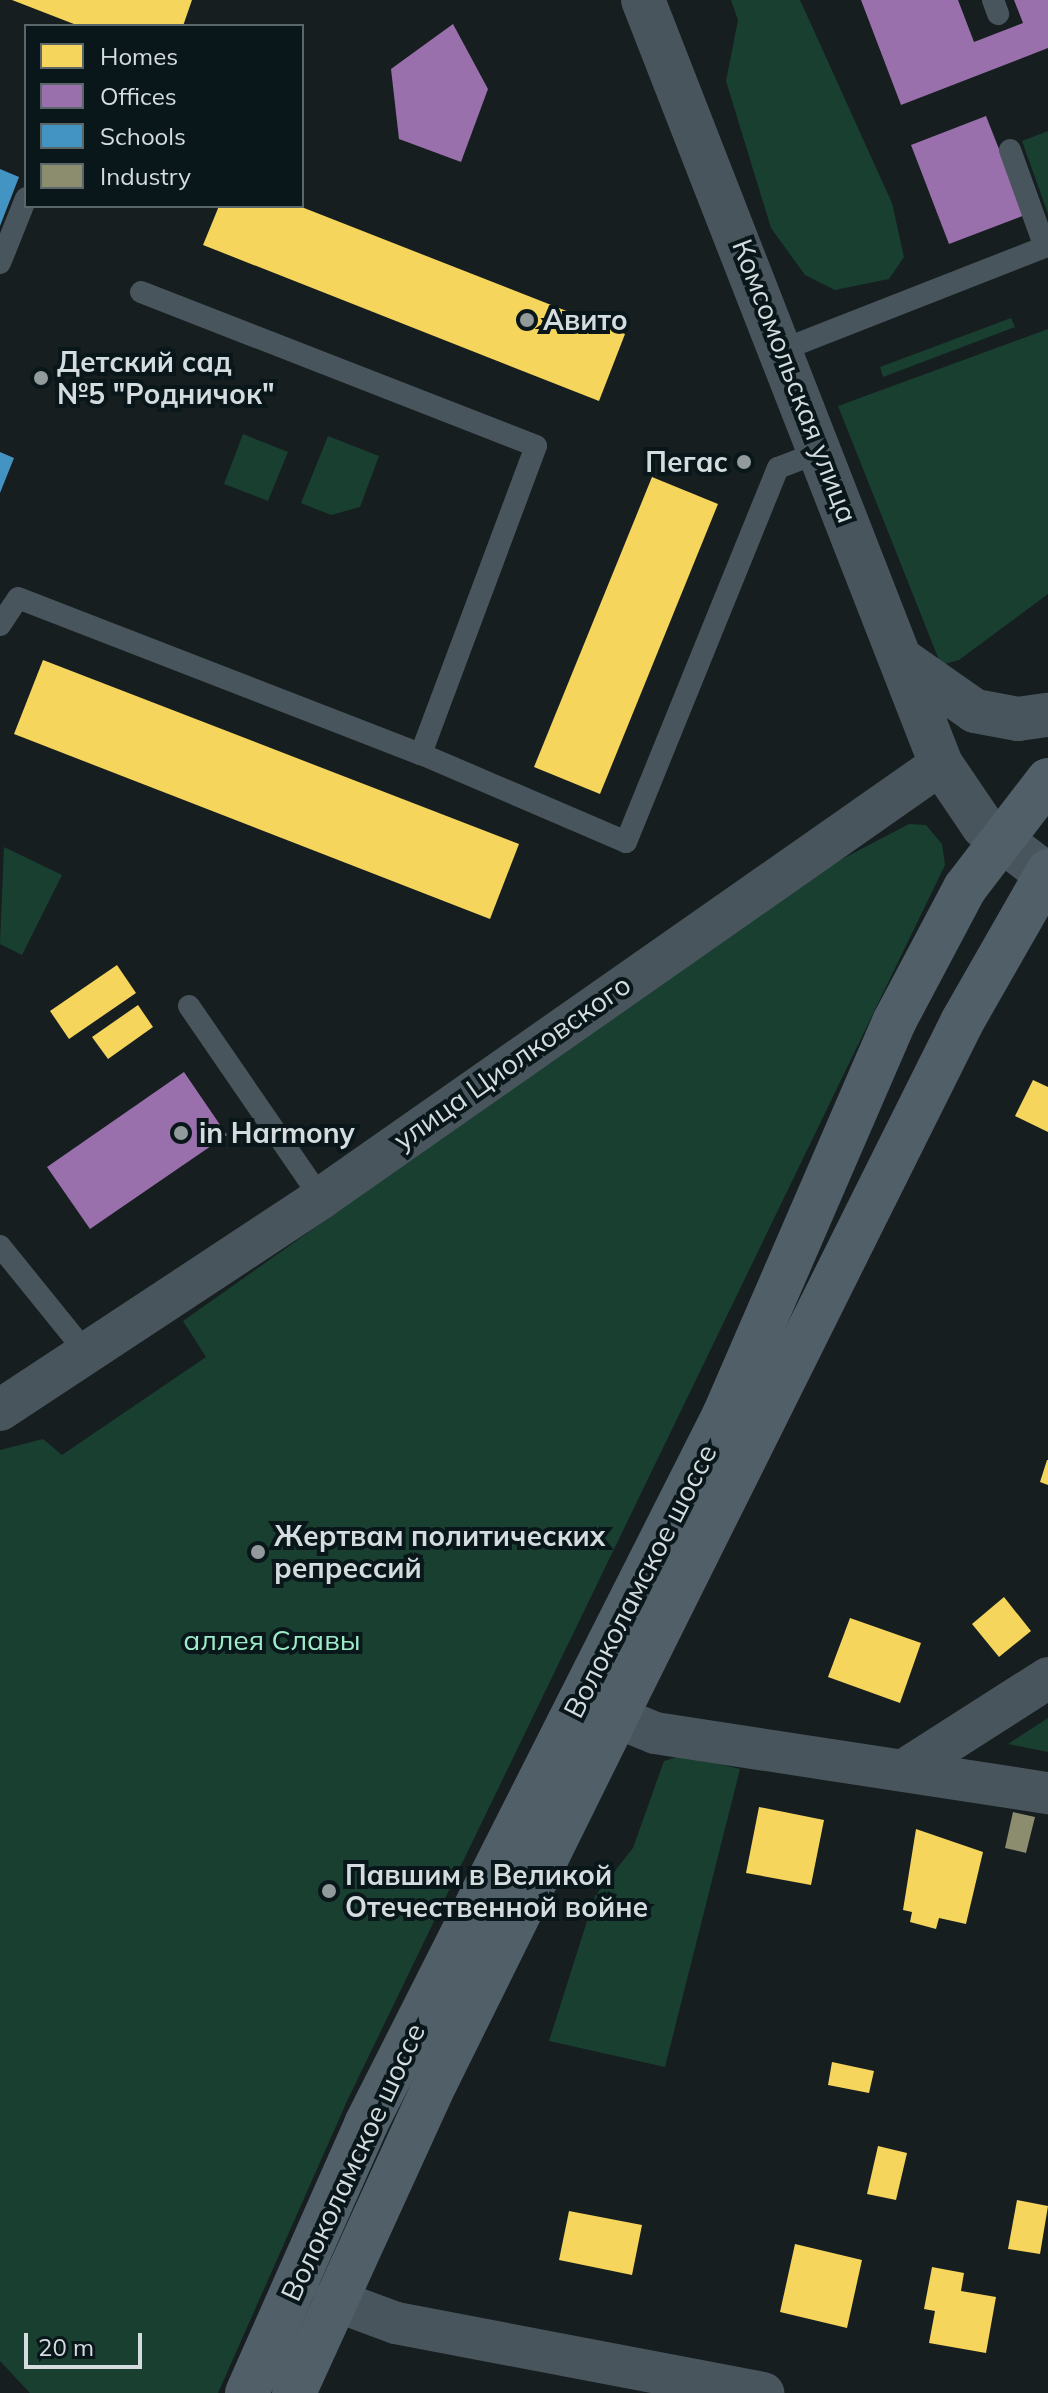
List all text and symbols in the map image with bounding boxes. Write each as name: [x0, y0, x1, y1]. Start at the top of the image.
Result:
legend: [24, 24, 304, 208]
text: Homes: [100, 41, 178, 71]
text: Offices: [100, 81, 177, 111]
text: Schools: [100, 121, 186, 151]
text: Industry: [100, 161, 191, 191]
street label: Комсомольская улица: [725, 235, 865, 527]
place label: Авито: [543, 303, 628, 337]
marker: Авито: [518, 311, 536, 329]
place label: Детский сад №5 "Родничок": [57, 345, 274, 411]
marker: Детский сад №5 "Родничок": [32, 369, 50, 387]
place label: Пегас: [645, 445, 728, 479]
marker: Пегас: [735, 453, 753, 471]
street label: улица Циолковского: [387, 967, 637, 1157]
place label: in Harmony: [199, 1116, 355, 1150]
marker: in Harmony: [170, 1122, 192, 1144]
street label: Волоколамское шоссе: [556, 1439, 724, 1723]
place label: Жертвам политических репрессий: [274, 1519, 606, 1585]
marker: Жертвам политических репрессий: [249, 1543, 267, 1561]
park label: аллея Славы: [183, 1623, 361, 1657]
place label: Павшим в Великой Отечественной войне: [345, 1858, 648, 1924]
marker: Павшим в Великой Отечественной войне: [320, 1882, 338, 1900]
street label: Волоколамское шоссе: [274, 2018, 432, 2306]
scale bar: [28, 2317, 146, 2367]
text: 20 m: [38, 2332, 94, 2362]

